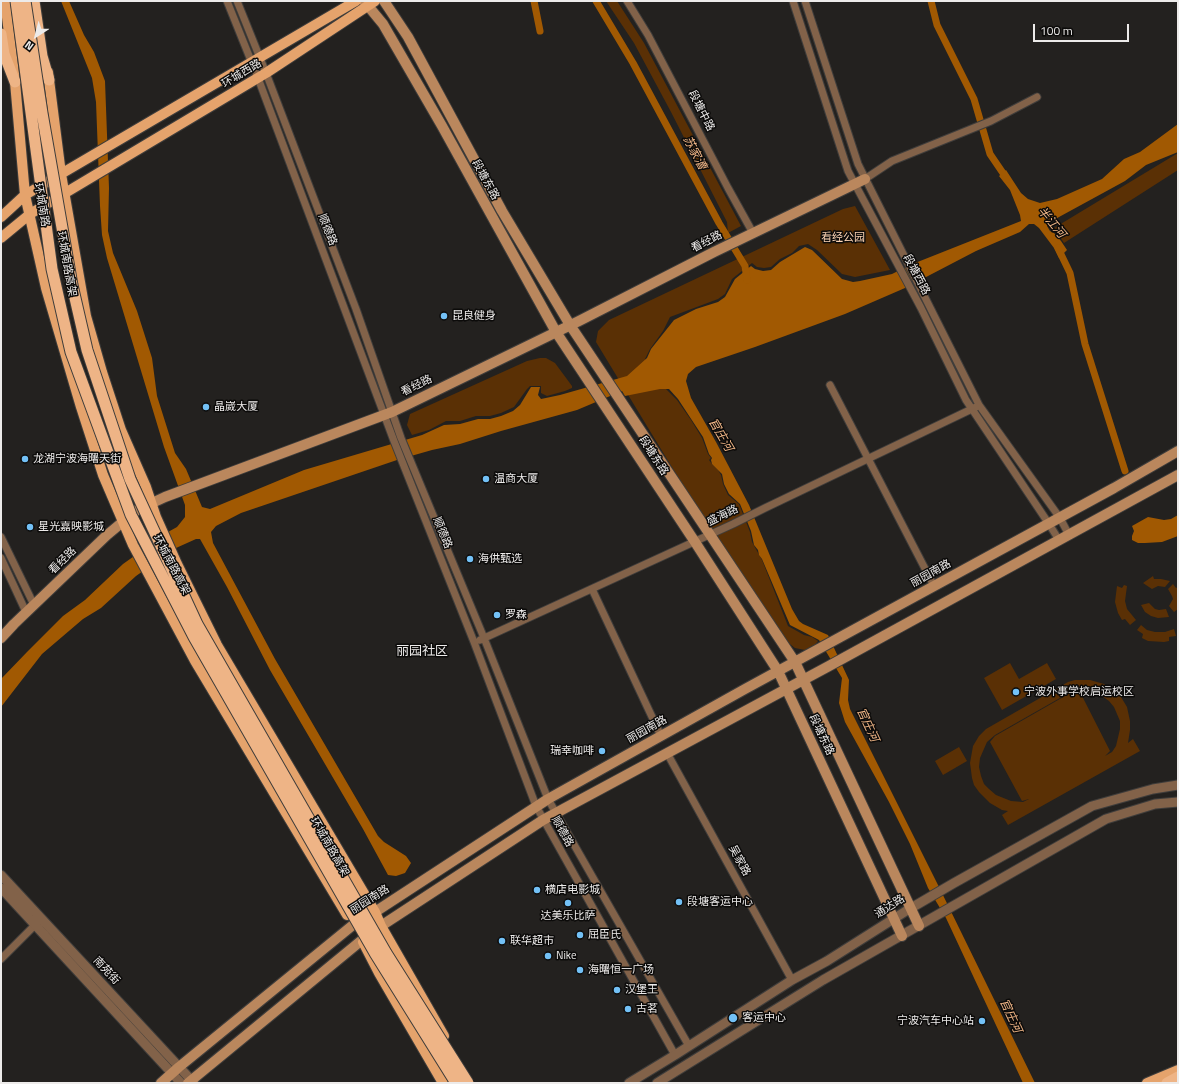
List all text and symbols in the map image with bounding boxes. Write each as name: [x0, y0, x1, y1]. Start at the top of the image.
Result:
north arrow: [16, 16, 56, 56]
scale bar: [1035, 16, 1131, 42]
text: 100 m: [1040, 21, 1073, 40]
text: N: [21, 37, 37, 54]
street label: 环城西路: [220, 57, 264, 91]
street label: 段塘中路: [685, 88, 717, 134]
water label: 苏家漕: [679, 134, 709, 172]
street label: 段塘东路: [469, 158, 501, 202]
street label: 环城南路: [31, 182, 51, 228]
water label: 半江河: [1034, 205, 1068, 241]
street label: 顺德路: [315, 212, 339, 248]
street label: 看经路: [689, 229, 725, 255]
street label: 环城南路高架: [54, 230, 78, 298]
park label: 看经公园: [821, 231, 865, 245]
street label: 段塘西路: [900, 252, 932, 298]
place label: 昆良健身: [452, 309, 496, 323]
marker: 昆良健身: [439, 311, 449, 321]
street label: 看经路: [399, 373, 435, 399]
place label: 晶崴大厦: [214, 400, 258, 414]
marker: 晶崴大厦: [201, 402, 211, 412]
water label: 官庄河: [705, 416, 735, 454]
street label: 段塘东路: [635, 434, 671, 478]
place label: 龙湖宁波海曙天街: [33, 452, 121, 466]
marker: 龙湖宁波海曙天街: [20, 454, 30, 464]
place label: 温商大厦: [494, 472, 538, 486]
marker: 温商大厦: [481, 474, 491, 484]
street label: 盛海路: [705, 503, 741, 529]
street label: 顺德路: [430, 515, 454, 551]
place label: 星光嘉映影城: [38, 520, 104, 534]
marker: 星光嘉映影城: [25, 522, 35, 532]
street label: 环城南路高架: [150, 533, 192, 597]
street label: 看经路: [47, 545, 79, 577]
place label: 海供甄选: [478, 552, 522, 566]
marker: 海供甄选: [465, 554, 475, 564]
street label: 丽园南路: [909, 558, 953, 590]
place label: 罗森: [505, 608, 527, 622]
marker: 罗森: [492, 610, 502, 620]
district label: 丽园社区: [396, 644, 448, 660]
place label: 宁波外事学校启运校区: [1024, 685, 1134, 699]
marker: 宁波外事学校启运校区: [1011, 687, 1021, 697]
water label: 官庄河: [853, 706, 881, 744]
street label: 段塘东路: [806, 712, 836, 758]
street label: 丽园南路: [625, 714, 669, 746]
place label: 瑞幸咖啡: [550, 744, 594, 758]
marker: 瑞幸咖啡: [597, 746, 607, 756]
street label: 顺德路: [548, 814, 576, 850]
street label: 环城南路高架: [307, 815, 351, 879]
street label: 吴家路: [725, 843, 753, 879]
street label: 丽园南路: [348, 883, 392, 917]
place label: 横店电影城: [545, 883, 600, 897]
marker: 横店电影城: [532, 885, 542, 895]
street label: 通达路: [873, 893, 907, 921]
place label: 段塘客运中心: [687, 895, 753, 909]
marker: 段塘客运中心: [674, 897, 684, 907]
marker: 达美乐比萨: [563, 898, 573, 908]
place label: 达美乐比萨: [541, 909, 595, 923]
place label: 屈臣氏: [588, 928, 621, 942]
marker: 屈臣氏: [575, 930, 585, 940]
place label: 联华超市: [510, 934, 554, 948]
marker: 联华超市: [497, 936, 507, 946]
place label: Nike: [556, 949, 577, 963]
marker: Nike: [543, 951, 553, 961]
street label: 南苑街: [90, 954, 122, 988]
place label: 海曙恒一广场: [588, 963, 654, 977]
marker: 海曙恒一广场: [575, 965, 585, 975]
place label: 汉堡王: [625, 983, 658, 997]
marker: 汉堡王: [612, 985, 622, 995]
water label: 官庄河: [996, 997, 1024, 1035]
place label: 古茗: [636, 1002, 658, 1016]
marker: 古茗: [623, 1004, 633, 1014]
place label: 客运中心: [742, 1011, 786, 1025]
marker: 客运中心: [727, 1012, 739, 1024]
place label: 宁波汽车中心站: [897, 1014, 974, 1028]
marker: 宁波汽车中心站: [977, 1016, 987, 1026]

